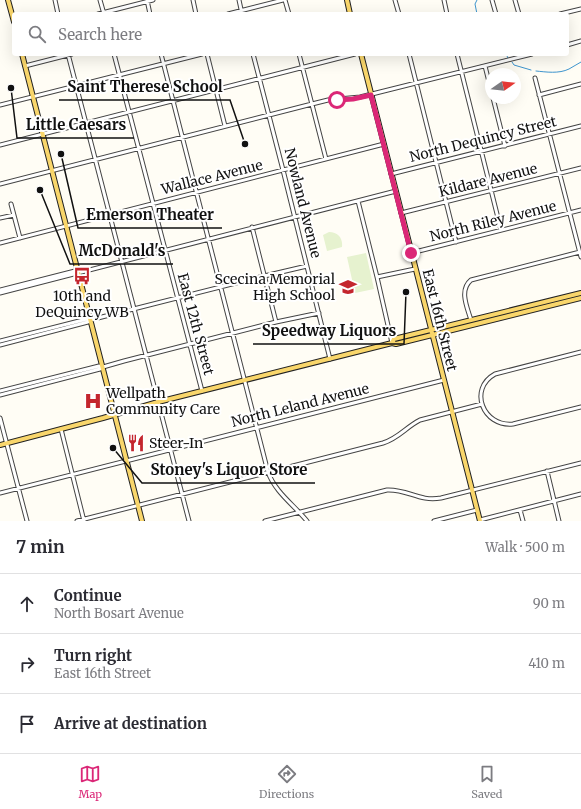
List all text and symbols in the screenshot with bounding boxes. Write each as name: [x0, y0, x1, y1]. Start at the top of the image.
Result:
search box: [12, 12, 569, 56]
icon: search: [26, 23, 48, 45]
text: Search here: [58, 25, 142, 44]
north arrow: [485, 68, 521, 104]
callout: Saint Therese School: [59, 73, 230, 100]
text: Saint Therese School: [67, 77, 223, 96]
route start: [328, 91, 346, 109]
callout: Little Caesars: [17, 111, 134, 138]
street label: North Dequincy Street: [408, 112, 559, 166]
text: Little Caesars: [26, 115, 126, 134]
street label: Nowland Avenue: [281, 146, 325, 260]
street label: Wallace Avenue: [158, 156, 265, 199]
street label: Kildare Avenue: [437, 159, 539, 201]
street label: North Riley Avenue: [428, 197, 558, 245]
callout: Emerson Theater: [78, 201, 222, 228]
text: Emerson Theater: [86, 205, 214, 224]
callout: McDonald's: [70, 237, 173, 264]
text: McDonald's: [79, 241, 166, 260]
route end: [402, 244, 420, 262]
bus stop icon: 10th and DeQuincy WB: [72, 266, 92, 286]
street label: East 16th Street: [419, 267, 462, 373]
place label: Scecina Memorial High School: [215, 270, 336, 304]
street label: East 12th Street: [174, 271, 218, 377]
school or university icon: Scecina Memorial High School: [338, 277, 358, 297]
place label: 10th and DeQuincy WB: [35, 287, 129, 321]
callout: Speedway Liquors: [253, 317, 404, 344]
text: Speedway Liquors: [262, 321, 396, 340]
street label: North Leland Avenue: [229, 379, 371, 431]
place label: Wellpath Community Care: [105, 384, 220, 418]
hospital icon: Wellpath Community Care: [83, 391, 103, 411]
restaurant icon: Steer-In: [126, 433, 146, 453]
place label: Steer-In: [149, 434, 203, 452]
callout: Stoney's Liquor Store: [142, 456, 315, 483]
text: Stoney's Liquor Store: [151, 460, 307, 479]
text: 7 min: [16, 536, 65, 558]
text: Walk · 500 m: [485, 539, 565, 556]
text: Continue: [54, 586, 122, 605]
icon: ahead: [16, 593, 38, 615]
text: 90 m: [533, 595, 565, 612]
text: North Bosart Avenue: [54, 605, 184, 622]
text: Turn right: [54, 646, 132, 665]
icon: right: [16, 653, 38, 675]
text: 410 m: [528, 655, 565, 672]
text: East 16th Street: [54, 665, 151, 682]
icon: arrive: [16, 713, 38, 735]
text: Arrive at destination: [54, 714, 207, 733]
tab: Map: [79, 763, 102, 801]
tab: Directions: [259, 763, 314, 801]
tab: Saved: [471, 763, 502, 801]

